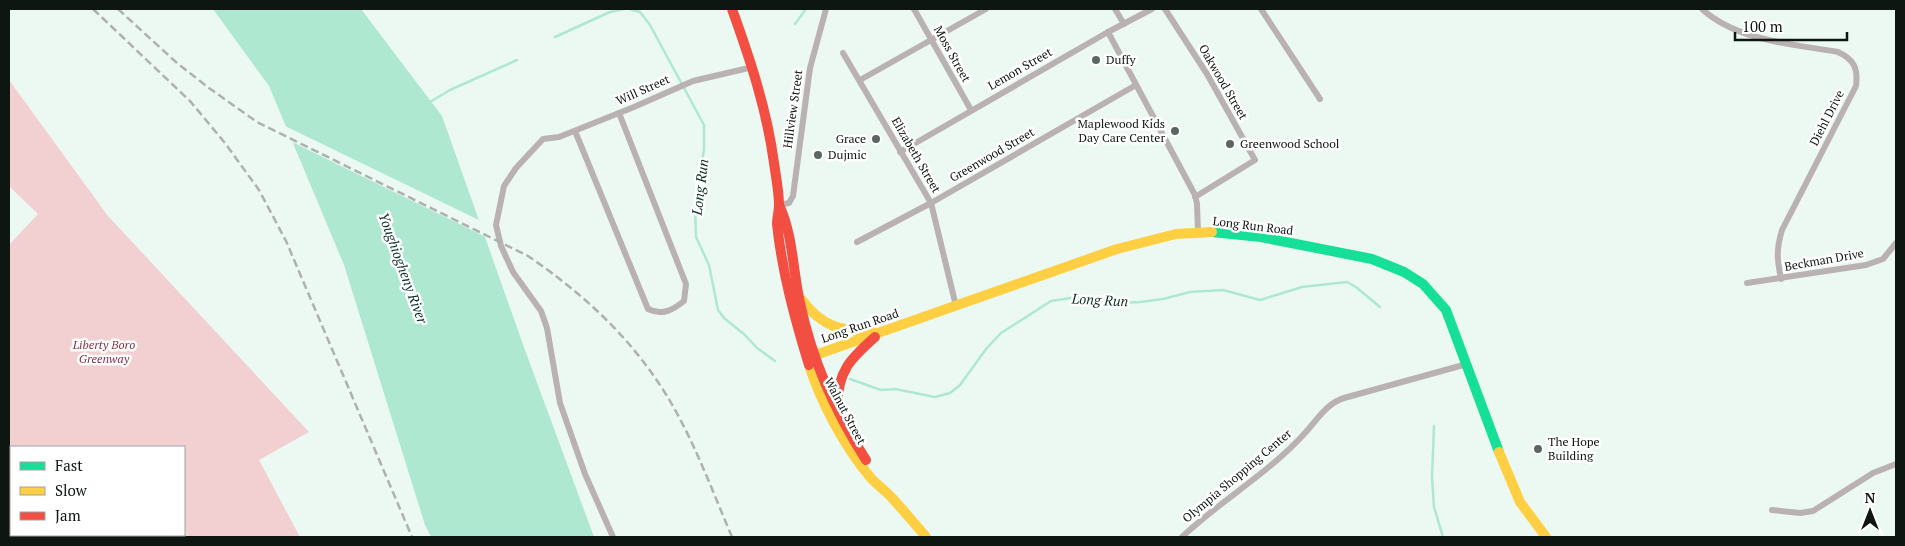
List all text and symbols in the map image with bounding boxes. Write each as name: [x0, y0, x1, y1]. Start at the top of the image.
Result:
scale bar: [1735, 10, 1848, 42]
text: 100 m: [1742, 16, 1783, 36]
street label: Moss Street: [931, 23, 974, 85]
street label: Oakwood Street: [1196, 41, 1251, 123]
street label: Lemon Street: [985, 44, 1055, 93]
place label: Duffy: [1106, 52, 1137, 67]
marker: Duffy: [1090, 54, 1102, 66]
street label: Hillview Street: [780, 68, 806, 149]
street label: Will Street: [614, 71, 672, 108]
street label: Diehl Drive: [1806, 87, 1847, 148]
street label: Elizabeth Street: [889, 114, 944, 196]
place label: Maplewood Kids Day Care Center: [1077, 116, 1165, 145]
street label: Greenwood Street: [947, 124, 1037, 185]
marker: Maplewood Kids Day Care Center: [1169, 125, 1181, 137]
place label: Grace: [836, 131, 866, 146]
marker: Grace: [870, 133, 882, 145]
place label: Greenwood School: [1240, 136, 1340, 151]
marker: Greenwood School: [1224, 138, 1236, 150]
place label: Dujmic: [828, 147, 867, 162]
marker: Dujmic: [812, 149, 824, 161]
water label: Long Run: [686, 158, 712, 217]
water label: Youghiogheny River: [375, 210, 433, 327]
street label: Long Run Road: [1212, 213, 1294, 238]
street label: Beckman Drive: [1783, 245, 1865, 274]
water label: Long Run: [1070, 288, 1129, 310]
street label: Long Run Road: [819, 305, 901, 346]
park label: Liberty Boro Greenway: [72, 337, 135, 366]
street label: Walnut Street: [822, 375, 870, 447]
street label: Olympia Shopping Center: [1179, 425, 1295, 526]
place label: The Hope Building: [1548, 434, 1600, 463]
marker: The Hope Building: [1532, 443, 1544, 455]
legend: [10, 446, 185, 536]
text: Fast: [55, 455, 83, 475]
text: Slow: [55, 480, 88, 500]
north arrow: [1845, 486, 1895, 536]
text: N: [1865, 488, 1876, 507]
text: Jam: [55, 505, 81, 525]

